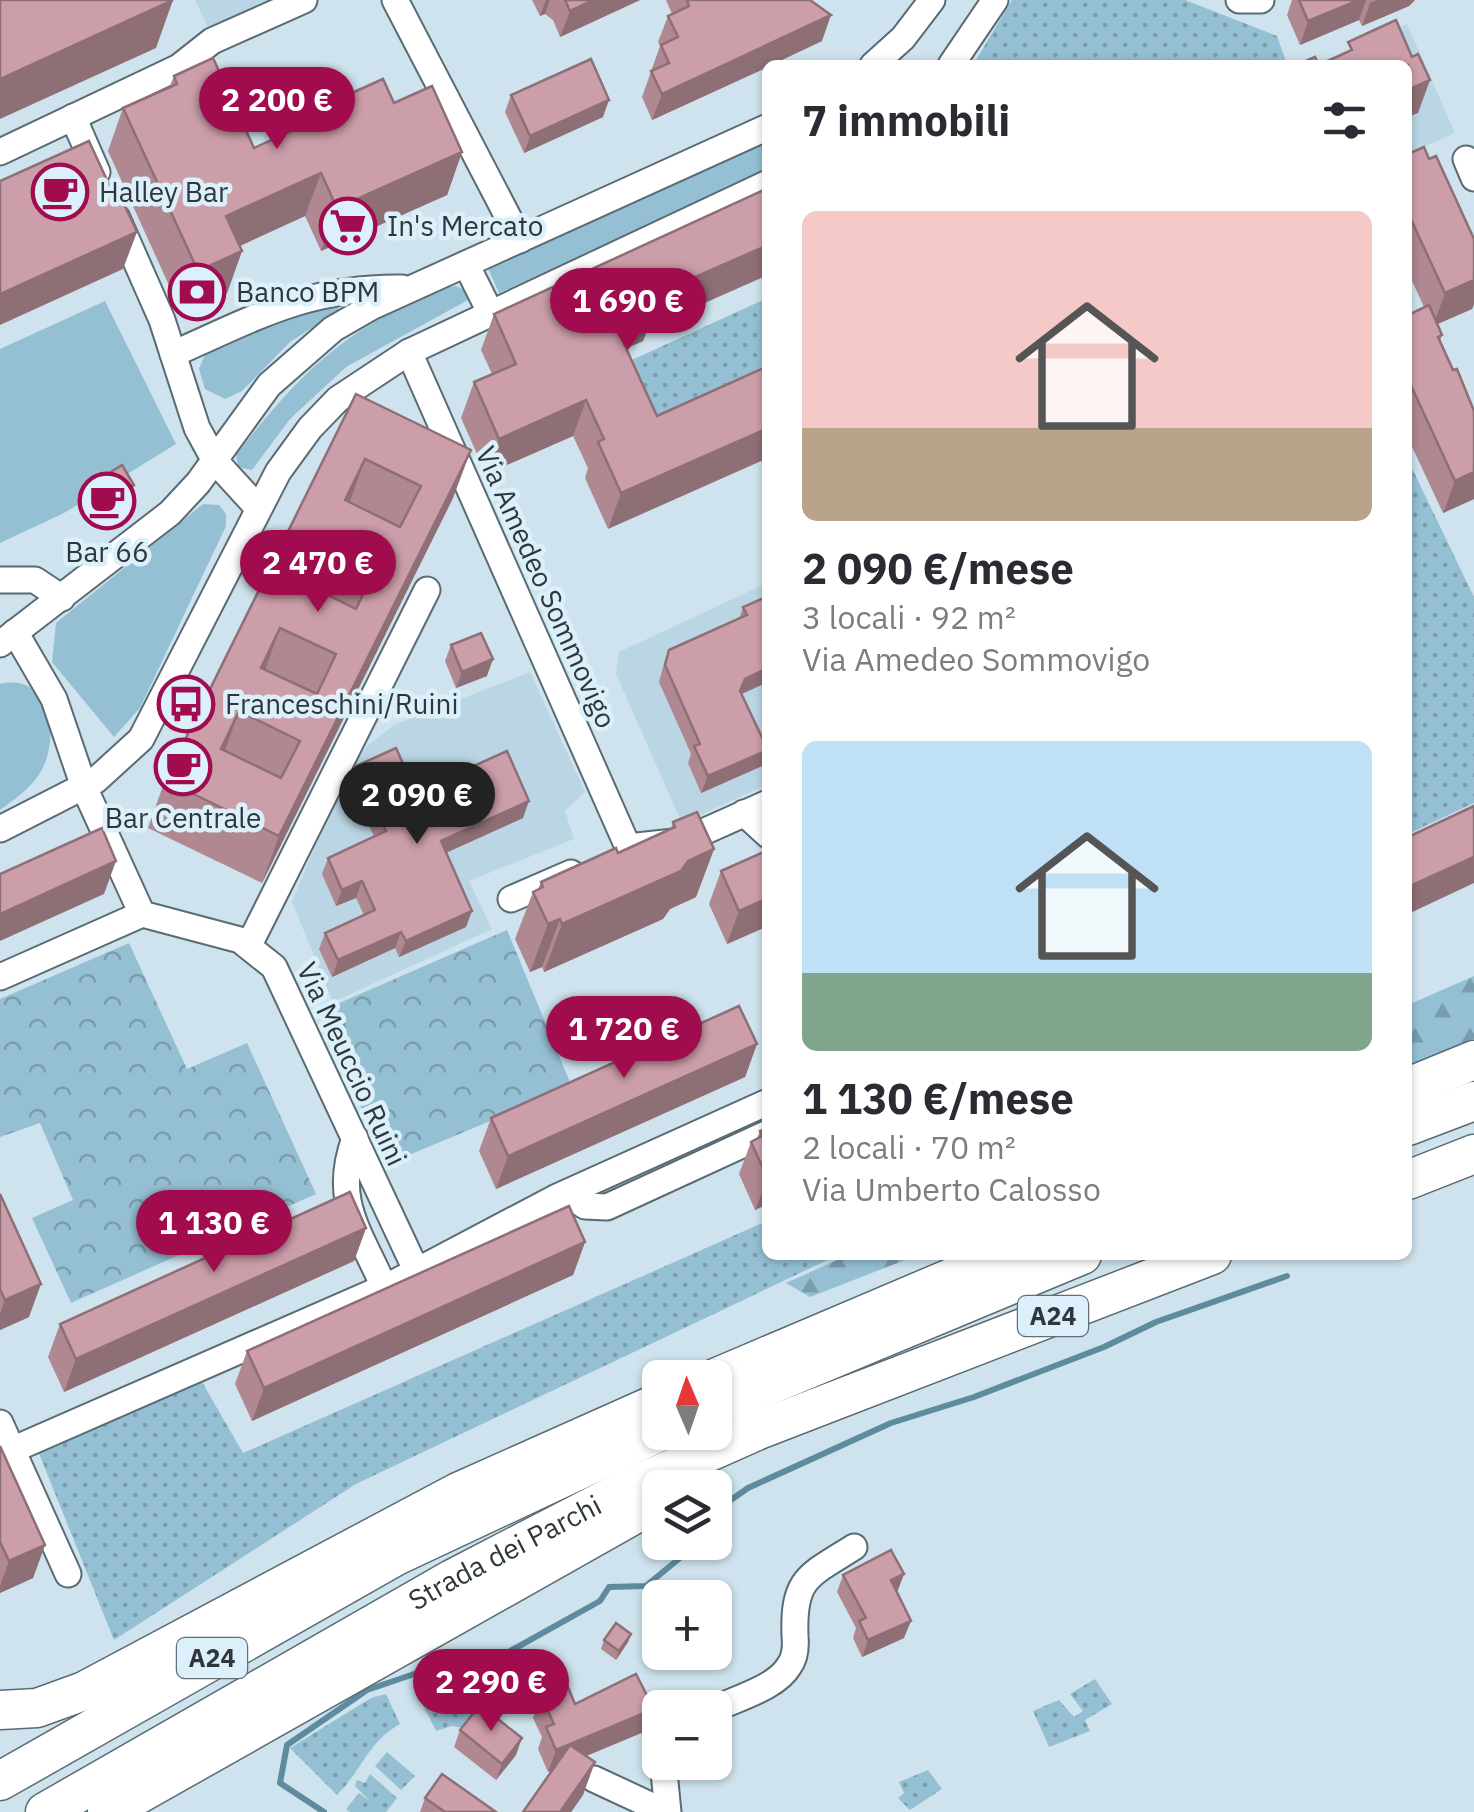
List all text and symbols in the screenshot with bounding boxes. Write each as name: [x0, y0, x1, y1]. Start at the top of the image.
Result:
pin: 2 200 €: [185, 67, 369, 152]
text: 2 200 €: [221, 78, 333, 120]
text: 7 immobili: [802, 93, 1010, 148]
icon: filters: [1317, 93, 1372, 148]
cafe icon: Halley Bar: [30, 162, 90, 222]
place label: Halley Bar: [99, 173, 228, 210]
supermarket icon: In's Mercato: [318, 196, 378, 256]
place label: In's Mercato: [387, 207, 543, 244]
bank icon: Banco BPM: [167, 262, 227, 322]
pin: 1 690 €: [536, 268, 720, 353]
place label: Banco BPM: [236, 273, 379, 310]
icon: home: [997, 276, 1177, 456]
text: 1 690 €: [572, 279, 684, 321]
street label: Via Amedeo Sommovigo: [468, 440, 625, 733]
cafe icon: Bar 66: [77, 471, 137, 531]
pin: 2 470 €: [226, 530, 410, 615]
place label: Bar 66: [65, 533, 149, 570]
text: 2 470 €: [262, 541, 374, 583]
text: 2 090 €/mese: [802, 541, 1074, 596]
text: 3 locali · 92 m²: [802, 596, 1016, 638]
text: Via Amedeo Sommovigo: [802, 638, 1150, 680]
bus stop icon: Franceschini/Ruini: [156, 674, 216, 734]
place label: Franceschini/Ruini: [225, 685, 458, 722]
cafe icon: Bar Centrale: [153, 737, 213, 797]
pin: 2 090 €: [325, 762, 509, 847]
text: 2 090 €: [361, 773, 473, 815]
place label: Bar Centrale: [105, 799, 261, 836]
icon: home: [997, 806, 1177, 986]
street label: Via Meuccio Ruini: [289, 956, 416, 1172]
pin: 1 720 €: [532, 996, 716, 1081]
text: 1 720 €: [568, 1007, 680, 1049]
text: 1 130 €/mese: [802, 1071, 1074, 1126]
text: 2 locali · 70 m²: [802, 1126, 1016, 1168]
text: Via Umberto Calosso: [802, 1168, 1101, 1210]
pin: 1 130 €: [122, 1190, 306, 1275]
text: 1 130 €: [158, 1201, 270, 1243]
road number: A24: [1018, 1296, 1088, 1336]
north arrow: [642, 1360, 732, 1450]
map controls: [642, 1360, 732, 1780]
button: layers: [642, 1470, 732, 1560]
street label: Strada dei Parchi: [401, 1486, 607, 1618]
button: +: [642, 1580, 732, 1670]
road number: A24: [177, 1638, 247, 1678]
pin: 2 290 €: [399, 1649, 583, 1734]
text: 2 290 €: [435, 1660, 547, 1702]
button: −: [642, 1690, 732, 1780]

